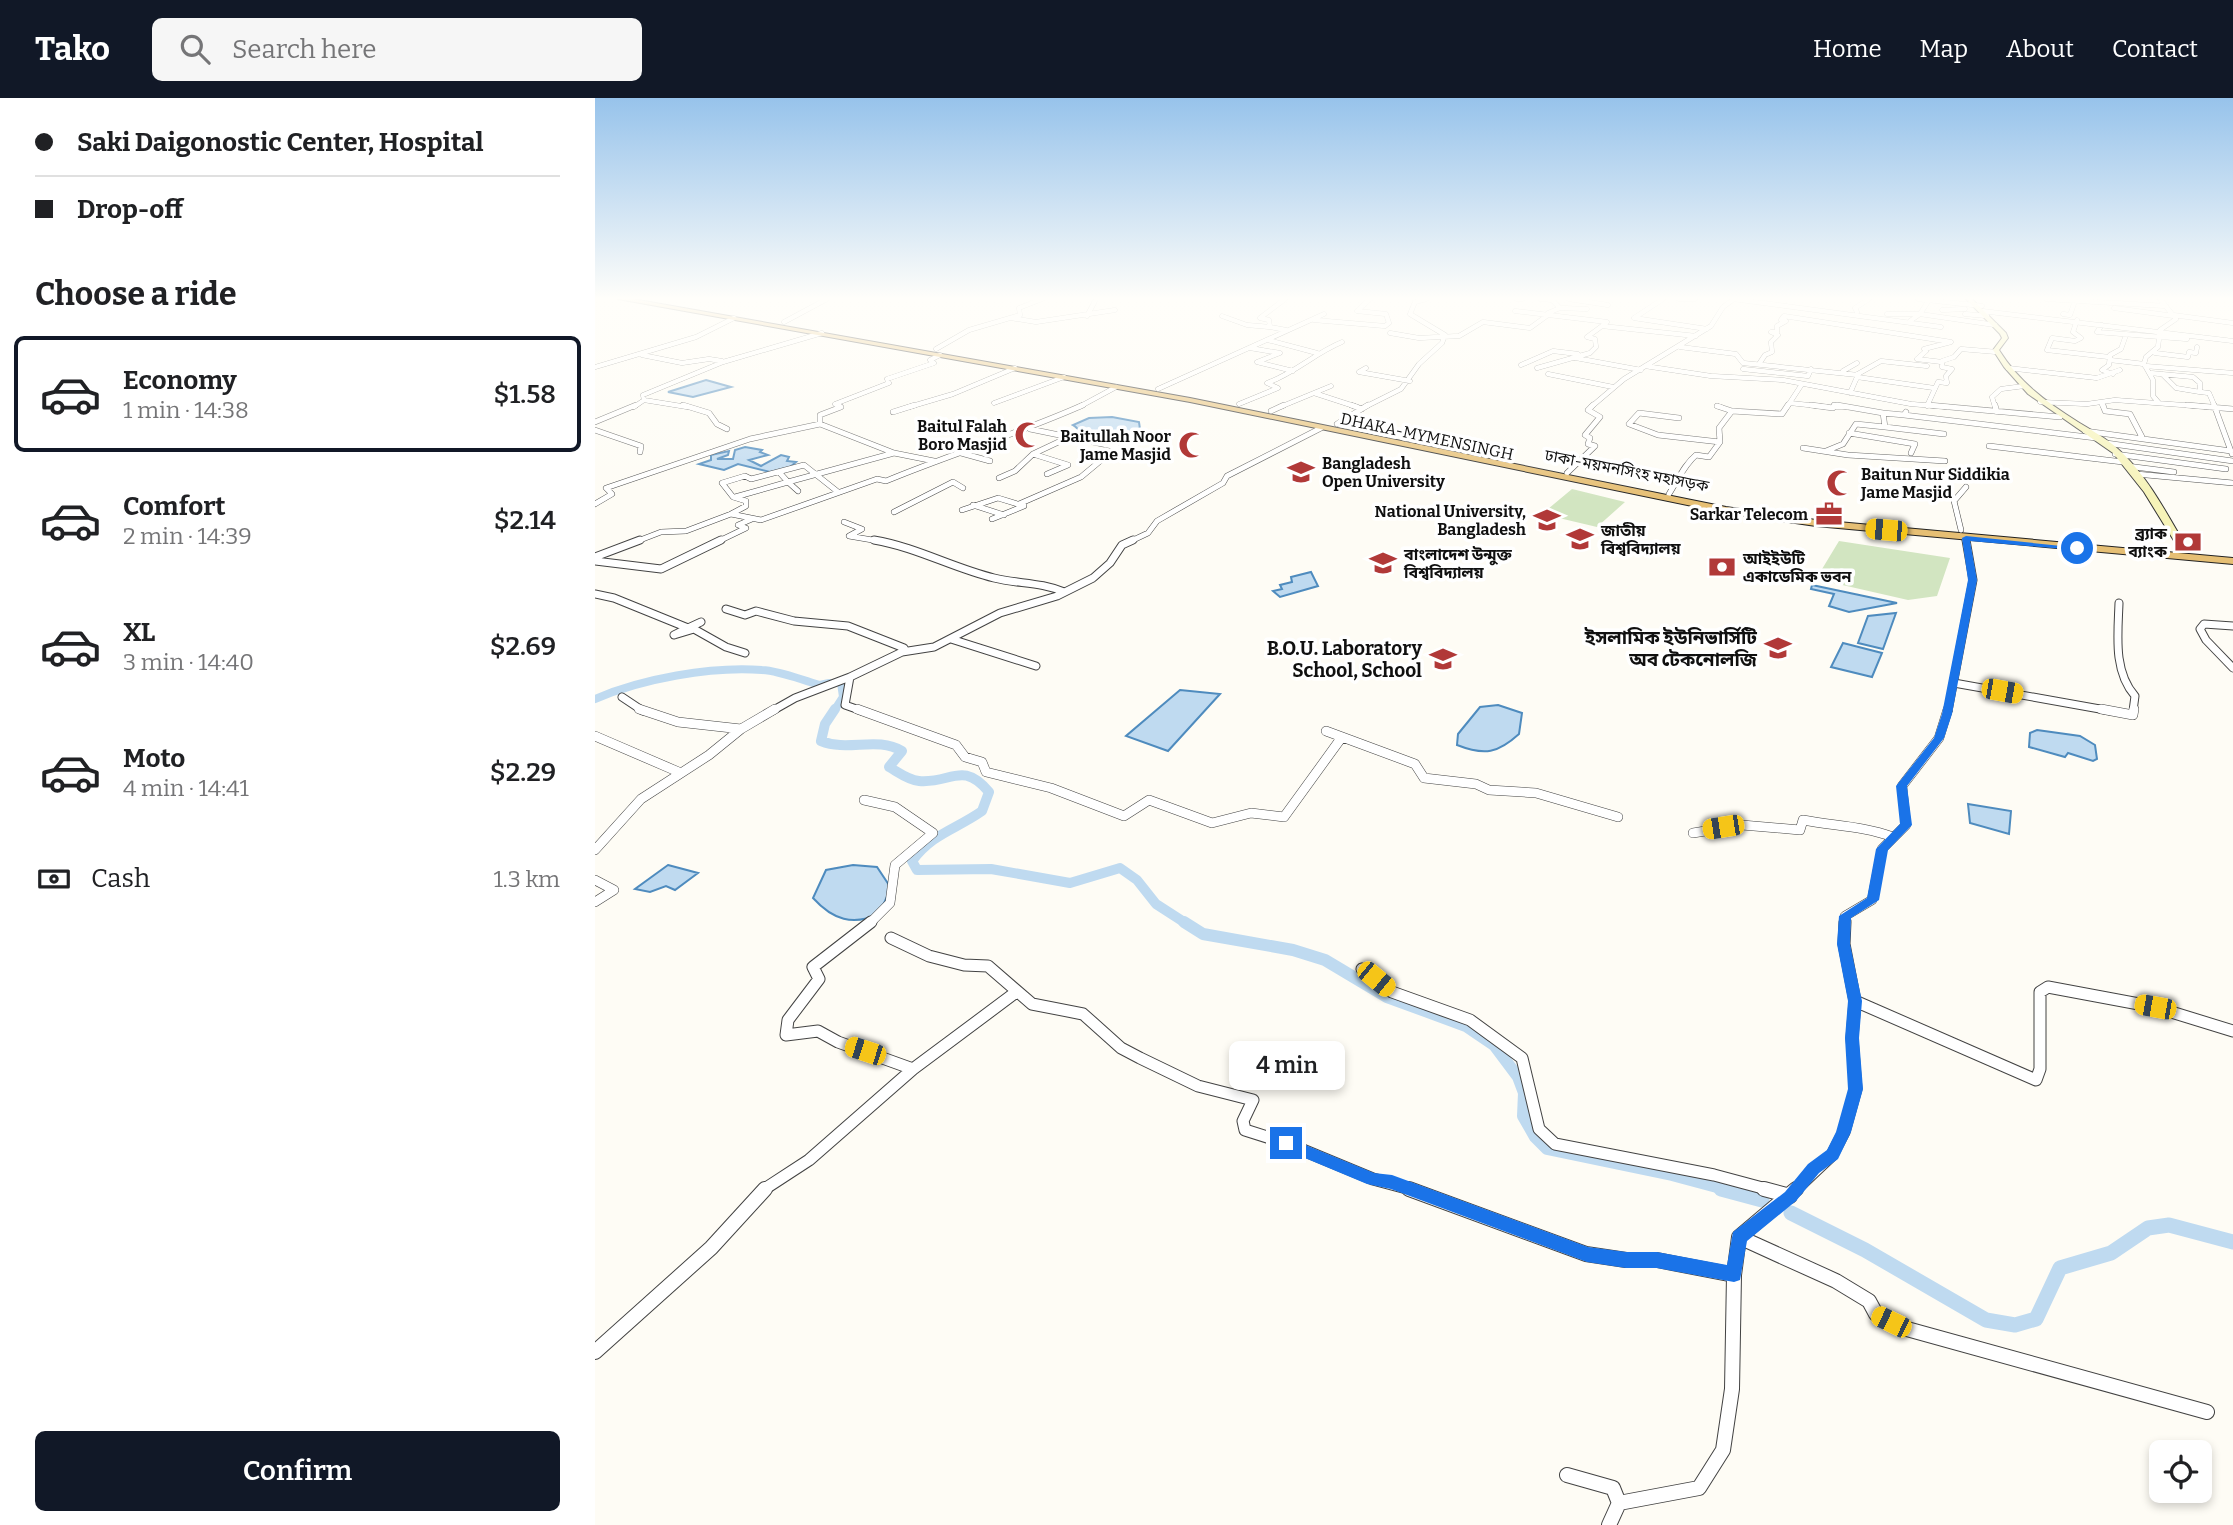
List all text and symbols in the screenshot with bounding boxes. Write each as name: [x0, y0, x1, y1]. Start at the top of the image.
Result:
search box: [152, 18, 642, 81]
text: Tako: [35, 29, 110, 69]
icon: search: [176, 30, 214, 68]
text: Search here: [232, 34, 376, 65]
text: Home: [1813, 35, 1882, 63]
text: Map: [1920, 35, 1968, 63]
text: About: [2006, 35, 2074, 63]
text: Contact: [2112, 35, 2198, 63]
text: Saki Daigonostic Center, Hospital: [77, 127, 484, 158]
text: Drop-off: [77, 194, 183, 225]
text: Choose a ride: [35, 275, 236, 313]
icon: car: [39, 363, 102, 426]
text: Economy: [123, 365, 237, 396]
text: $1.58: [493, 379, 556, 410]
text: 1 min · 14:38: [123, 396, 249, 424]
street label: DHAKA-MYMENSINGH: [1339, 409, 1515, 464]
place label: Baitul Falah Boro Masjid: [917, 417, 1007, 454]
mosque icon: Baitul Falah Boro Masjid: [1013, 420, 1043, 450]
place label: Baitullah Noor Jame Masjid: [1060, 427, 1171, 464]
mosque icon: Baitullah Noor Jame Masjid: [1177, 430, 1207, 460]
street label: ঢাকা-ময়মনসিংহ মহাসড়ক: [1542, 445, 1712, 496]
place label: Bangladesh Open University: [1322, 454, 1445, 491]
school or university icon: Bangladesh Open University: [1286, 457, 1316, 487]
place label: Baitun Nur Siddikia Jame Masjid: [1860, 465, 2010, 502]
mosque icon: Baitun Nur Siddikia Jame Masjid: [1825, 468, 1855, 498]
icon: car: [39, 489, 102, 552]
text: Comfort: [123, 491, 226, 522]
office icon: Sarkar Telecom: [1814, 499, 1844, 529]
place label: National University, Bangladesh: [1375, 502, 1526, 539]
text: $2.14: [494, 505, 556, 536]
school or university icon: National University, Bangladesh: [1532, 505, 1562, 535]
place label: Sarkar Telecom: [1690, 505, 1809, 524]
car: [1865, 518, 1908, 542]
place label: জাতীয় বিশ্ববিদ্যালয়: [1600, 521, 1682, 558]
text: 2 min · 14:39: [123, 522, 252, 550]
school or university icon: জাতীয় বিশ্ববিদ্যালয়: [1565, 524, 1595, 554]
place label: ব্র্যাক ব্যাংক: [2127, 524, 2168, 561]
bank icon: ব্র্যাক ব্যাংক: [2173, 527, 2203, 557]
route start: [2061, 532, 2093, 564]
place label: বাংলাদেশ উন্মুক্ত বিশ্ববিদ্যালয়: [1403, 545, 1512, 582]
school or university icon: বাংলাদেশ উন্মুক্ত বিশ্ববিদ্যালয়: [1368, 548, 1398, 578]
place label: আইইউটি একাডেমিক ভবন: [1742, 549, 1853, 586]
bank icon: আইইউটি একাডেমিক ভবন: [1707, 552, 1737, 582]
icon: car: [39, 615, 102, 678]
text: XL: [123, 617, 155, 648]
place label: ইসলামিক ইউনিভার্সিটি অব টেকনোলজি: [1584, 626, 1758, 671]
text: $2.69: [490, 631, 556, 662]
school or university icon: ইসলামিক ইউনিভার্সিটি অব টেকনোলজি: [1763, 633, 1793, 663]
place label: B.O.U. Laboratory School, School: [1267, 637, 1422, 682]
school or university icon: B.O.U. Laboratory School, School: [1428, 644, 1458, 674]
text: 3 min · 14:40: [123, 648, 254, 676]
car: [1980, 677, 2025, 705]
icon: car: [39, 741, 102, 804]
text: Moto: [123, 743, 185, 774]
text: $2.29: [490, 757, 556, 788]
text: 4 min · 14:41: [123, 774, 249, 802]
car: [1701, 813, 1746, 841]
icon: cash: [35, 860, 73, 898]
text: Cash: [91, 863, 150, 894]
text: 1.3 km: [493, 865, 560, 893]
car: [1354, 958, 1399, 1000]
car: [2133, 993, 2178, 1021]
car: [842, 1035, 889, 1067]
callout: 4 min: [1228, 1042, 1344, 1090]
text: 4 min: [1256, 1051, 1318, 1079]
route end: [1270, 1127, 1302, 1159]
car: [1868, 1303, 1915, 1341]
button: Confirm: [35, 1431, 560, 1511]
map controls: [2149, 1440, 2212, 1503]
button: locate: [2149, 1440, 2212, 1503]

